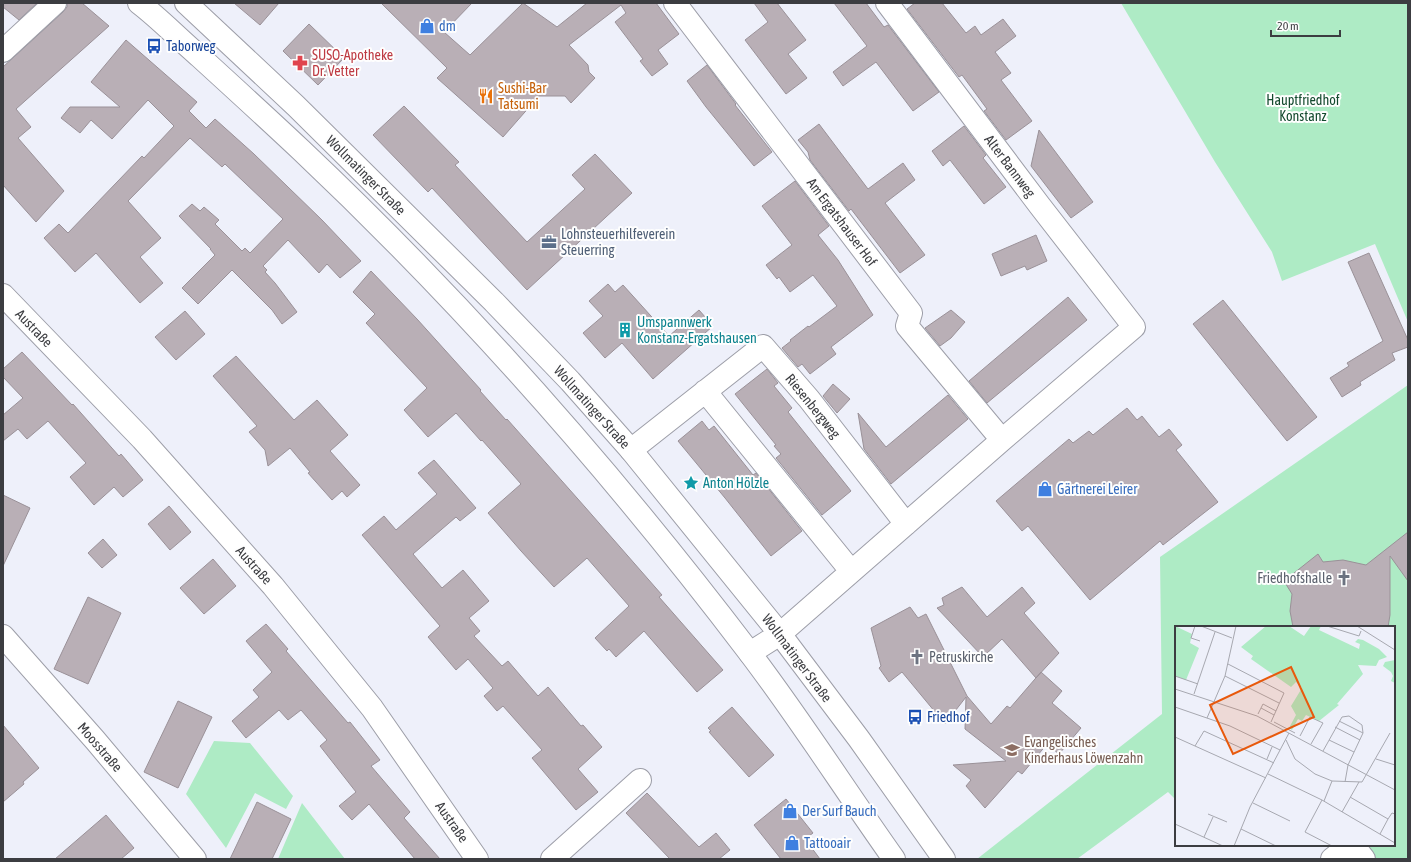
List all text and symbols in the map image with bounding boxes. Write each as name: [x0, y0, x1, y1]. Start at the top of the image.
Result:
scale bar: [1271, 12, 1340, 38]
shop icon: dm: [418, 17, 436, 35]
place label: dm: [439, 18, 456, 34]
text: 20 m: [1277, 19, 1299, 33]
bus stop icon: Taborweg: [145, 37, 163, 55]
place label: Taborweg: [166, 38, 216, 54]
place label: SUSO-Apotheke Dr. Vetter: [312, 47, 393, 79]
pharmacy icon: SUSO-Apotheke Dr. Vetter: [291, 54, 309, 72]
place label: Sushi-Bar Tatsumi: [498, 80, 547, 112]
restaurant icon: Sushi-Bar Tatsumi: [477, 87, 495, 105]
park label: Hauptfriedhof Konstanz: [1266, 92, 1340, 124]
street label: Wollmatinger Straße: [323, 132, 409, 218]
street label: Alter Bannweg: [981, 132, 1039, 200]
street label: Am Ergatshauser Hof: [804, 175, 880, 269]
place label: Lohnsteuerhilfeverein Steuerring: [561, 226, 675, 258]
office icon: Lohnsteuerhilfeverein Steuerring: [540, 233, 558, 251]
street label: Austraße: [12, 306, 56, 350]
place label: Umspannwerk Konstanz-Ergatshausen: [637, 314, 757, 346]
building icon: Umspannwerk Konstanz-Ergatshausen: [616, 321, 634, 339]
street label: Wollmatinger Straße: [551, 362, 633, 452]
street label: Riesenbergweg: [782, 371, 844, 441]
place icon: Anton Hölzle: [682, 474, 700, 492]
place label: Anton Hölzle: [703, 475, 769, 491]
shop icon: Gärtnerei Leirer: [1036, 480, 1054, 498]
place label: Gärtnerei Leirer: [1057, 481, 1138, 497]
street label: Austraße: [233, 543, 275, 587]
church icon: Friedhofshalle: [1335, 569, 1353, 587]
place label: Friedhofshalle: [1257, 570, 1332, 586]
street label: Wollmatinger Straße: [759, 611, 835, 705]
inset map: [1175, 626, 1395, 846]
church icon: Petruskirche: [908, 648, 926, 666]
place label: Petruskirche: [929, 649, 993, 665]
bus stop icon: Friedhof: [906, 708, 924, 726]
place label: Friedhof: [927, 709, 970, 725]
street label: Moosstraße: [74, 719, 126, 775]
place label: Evangelisches Kinderhaus Löwenzahn: [1024, 734, 1143, 766]
school or university icon: Evangelisches Kinderhaus Löwenzahn: [1003, 741, 1021, 759]
street label: Austraße: [432, 799, 472, 845]
shop icon: Der Surf Bauch: [781, 802, 799, 820]
place label: Der Surf Bauch: [802, 803, 877, 819]
shop icon: Tattooair: [783, 834, 801, 852]
place label: Tattooair: [804, 835, 851, 851]

